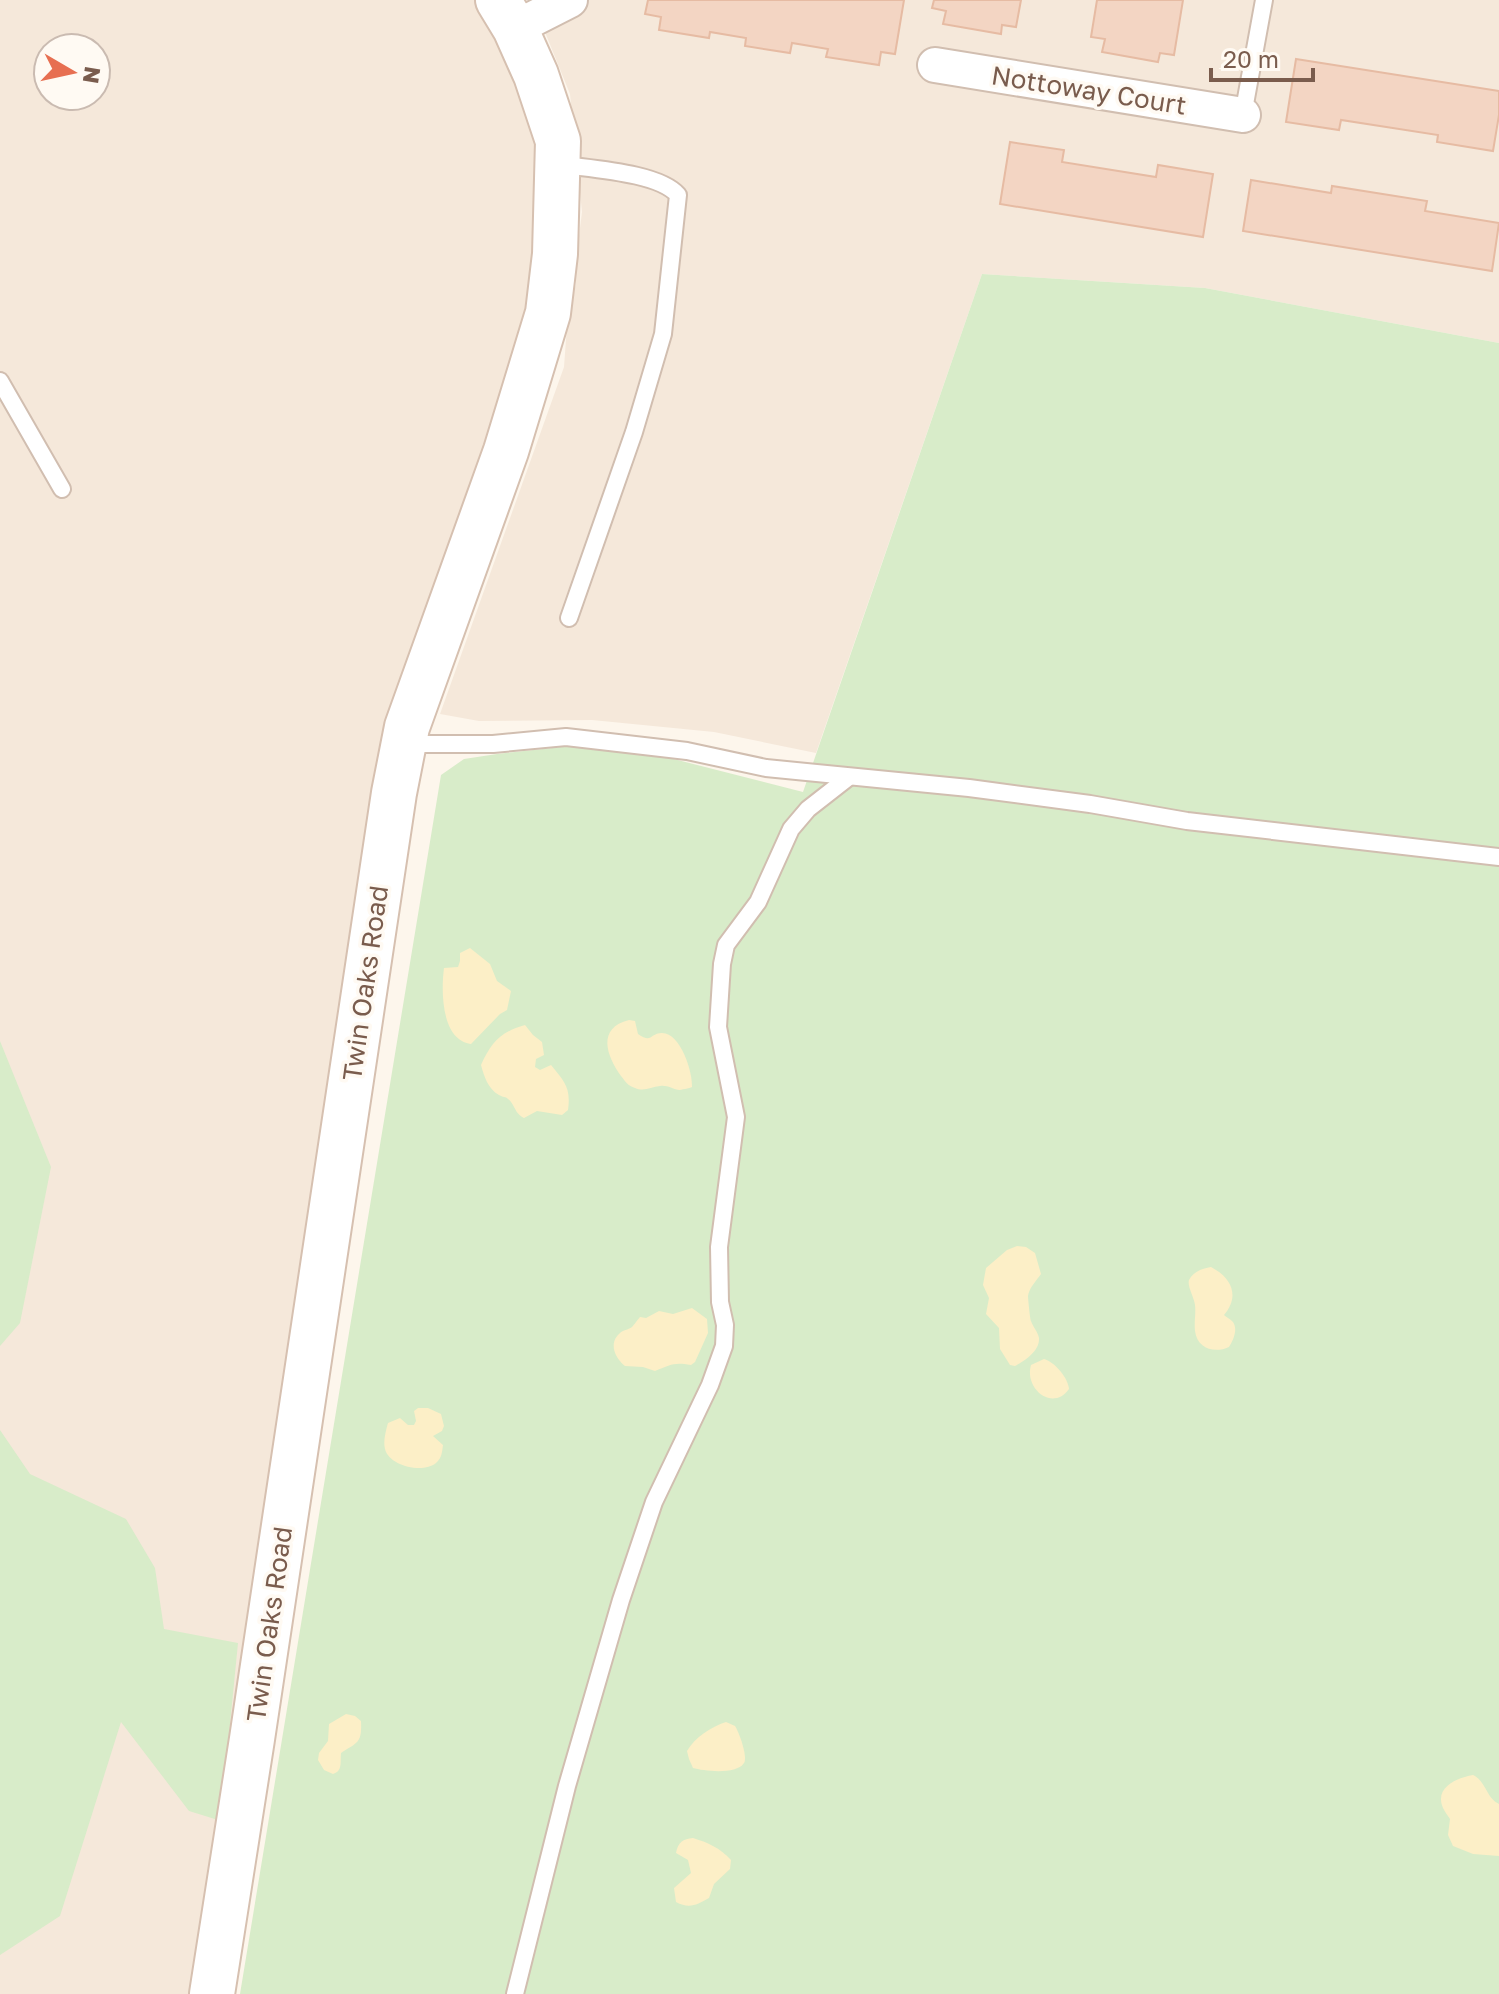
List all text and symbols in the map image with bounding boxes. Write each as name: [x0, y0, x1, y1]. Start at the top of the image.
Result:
north arrow: [32, 32, 112, 112]
scale bar: [1211, 32, 1313, 82]
text: 20 m: [1223, 44, 1279, 73]
street label: Nottoway Court: [989, 59, 1189, 121]
text: N: [78, 65, 107, 86]
street label: Twin Oaks Road: [336, 883, 394, 1083]
street label: Twin Oaks Road: [240, 1524, 298, 1724]

